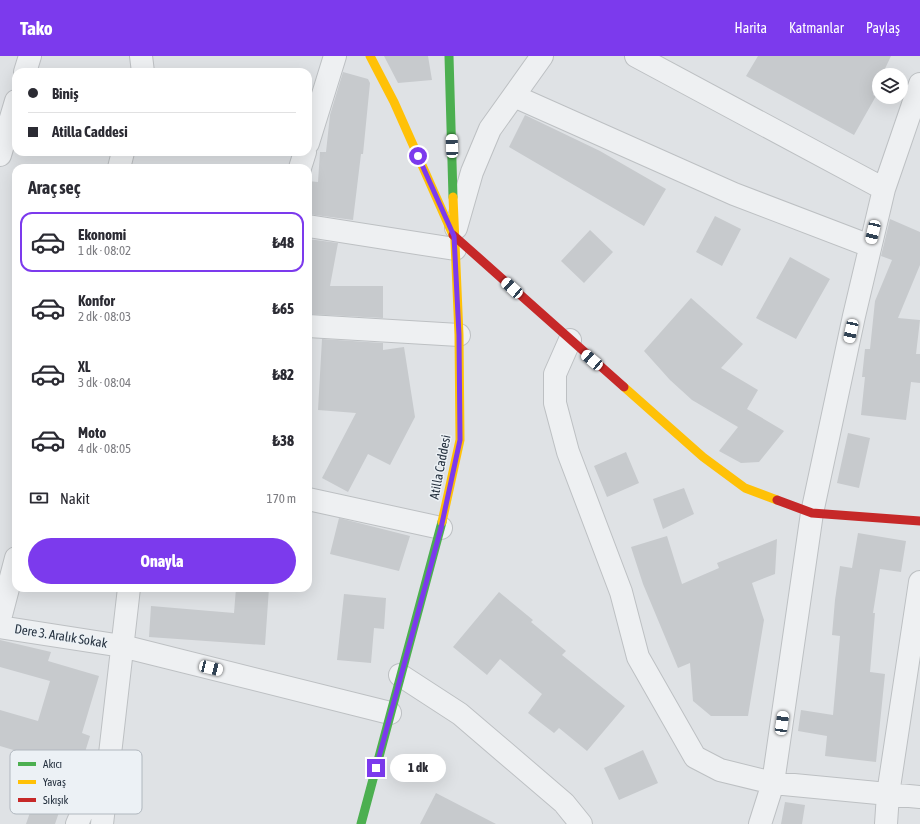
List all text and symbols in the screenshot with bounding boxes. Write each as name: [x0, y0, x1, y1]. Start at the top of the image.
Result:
text: Tako: [20, 17, 53, 39]
text: Harita: [735, 20, 767, 36]
text: Katmanlar: [789, 20, 844, 36]
text: Paylaş: [866, 20, 900, 36]
map controls: [872, 68, 908, 104]
button: layers: [872, 68, 908, 104]
text: Biniş: [52, 85, 79, 102]
text: Atilla Caddesi: [52, 123, 128, 140]
car: [446, 134, 458, 158]
route start: [409, 147, 427, 165]
text: Araç seç: [28, 177, 80, 198]
car: [864, 219, 882, 245]
icon: car: [30, 224, 66, 260]
text: Ekonomi: [78, 226, 126, 243]
text: ₺48: [272, 234, 294, 251]
text: 1 dk · 08:02: [78, 243, 131, 258]
car: [499, 276, 525, 300]
icon: car: [30, 290, 66, 326]
text: Konfor: [78, 292, 115, 309]
text: ₺65: [272, 300, 294, 317]
text: 2 dk · 08:03: [78, 309, 131, 324]
car: [843, 318, 859, 344]
car: [579, 348, 605, 372]
icon: car: [30, 356, 66, 392]
text: XL: [78, 358, 91, 375]
text: ₺82: [272, 366, 294, 383]
text: 3 dk · 08:04: [78, 375, 131, 390]
icon: car: [30, 422, 66, 458]
text: Moto: [78, 424, 106, 441]
text: ₺38: [272, 432, 294, 449]
street label: Atilla Caddesi: [426, 433, 454, 501]
text: 4 dk · 08:05: [78, 441, 131, 456]
icon: cash: [28, 487, 50, 509]
text: Nakit: [60, 490, 90, 507]
text: 170 m: [267, 491, 296, 506]
button: Onayla: [28, 538, 296, 584]
street label: Dere 3. Aralık Sokak: [13, 621, 109, 651]
car: [198, 659, 224, 677]
car: [774, 710, 790, 736]
legend: [10, 750, 142, 814]
callout: 1 dk: [390, 754, 446, 782]
text: Akıcı: [43, 758, 62, 770]
route end: [367, 759, 385, 777]
text: 1 dk: [408, 760, 428, 775]
text: Yavaş: [43, 776, 66, 788]
text: Sıkışık: [43, 794, 69, 806]

